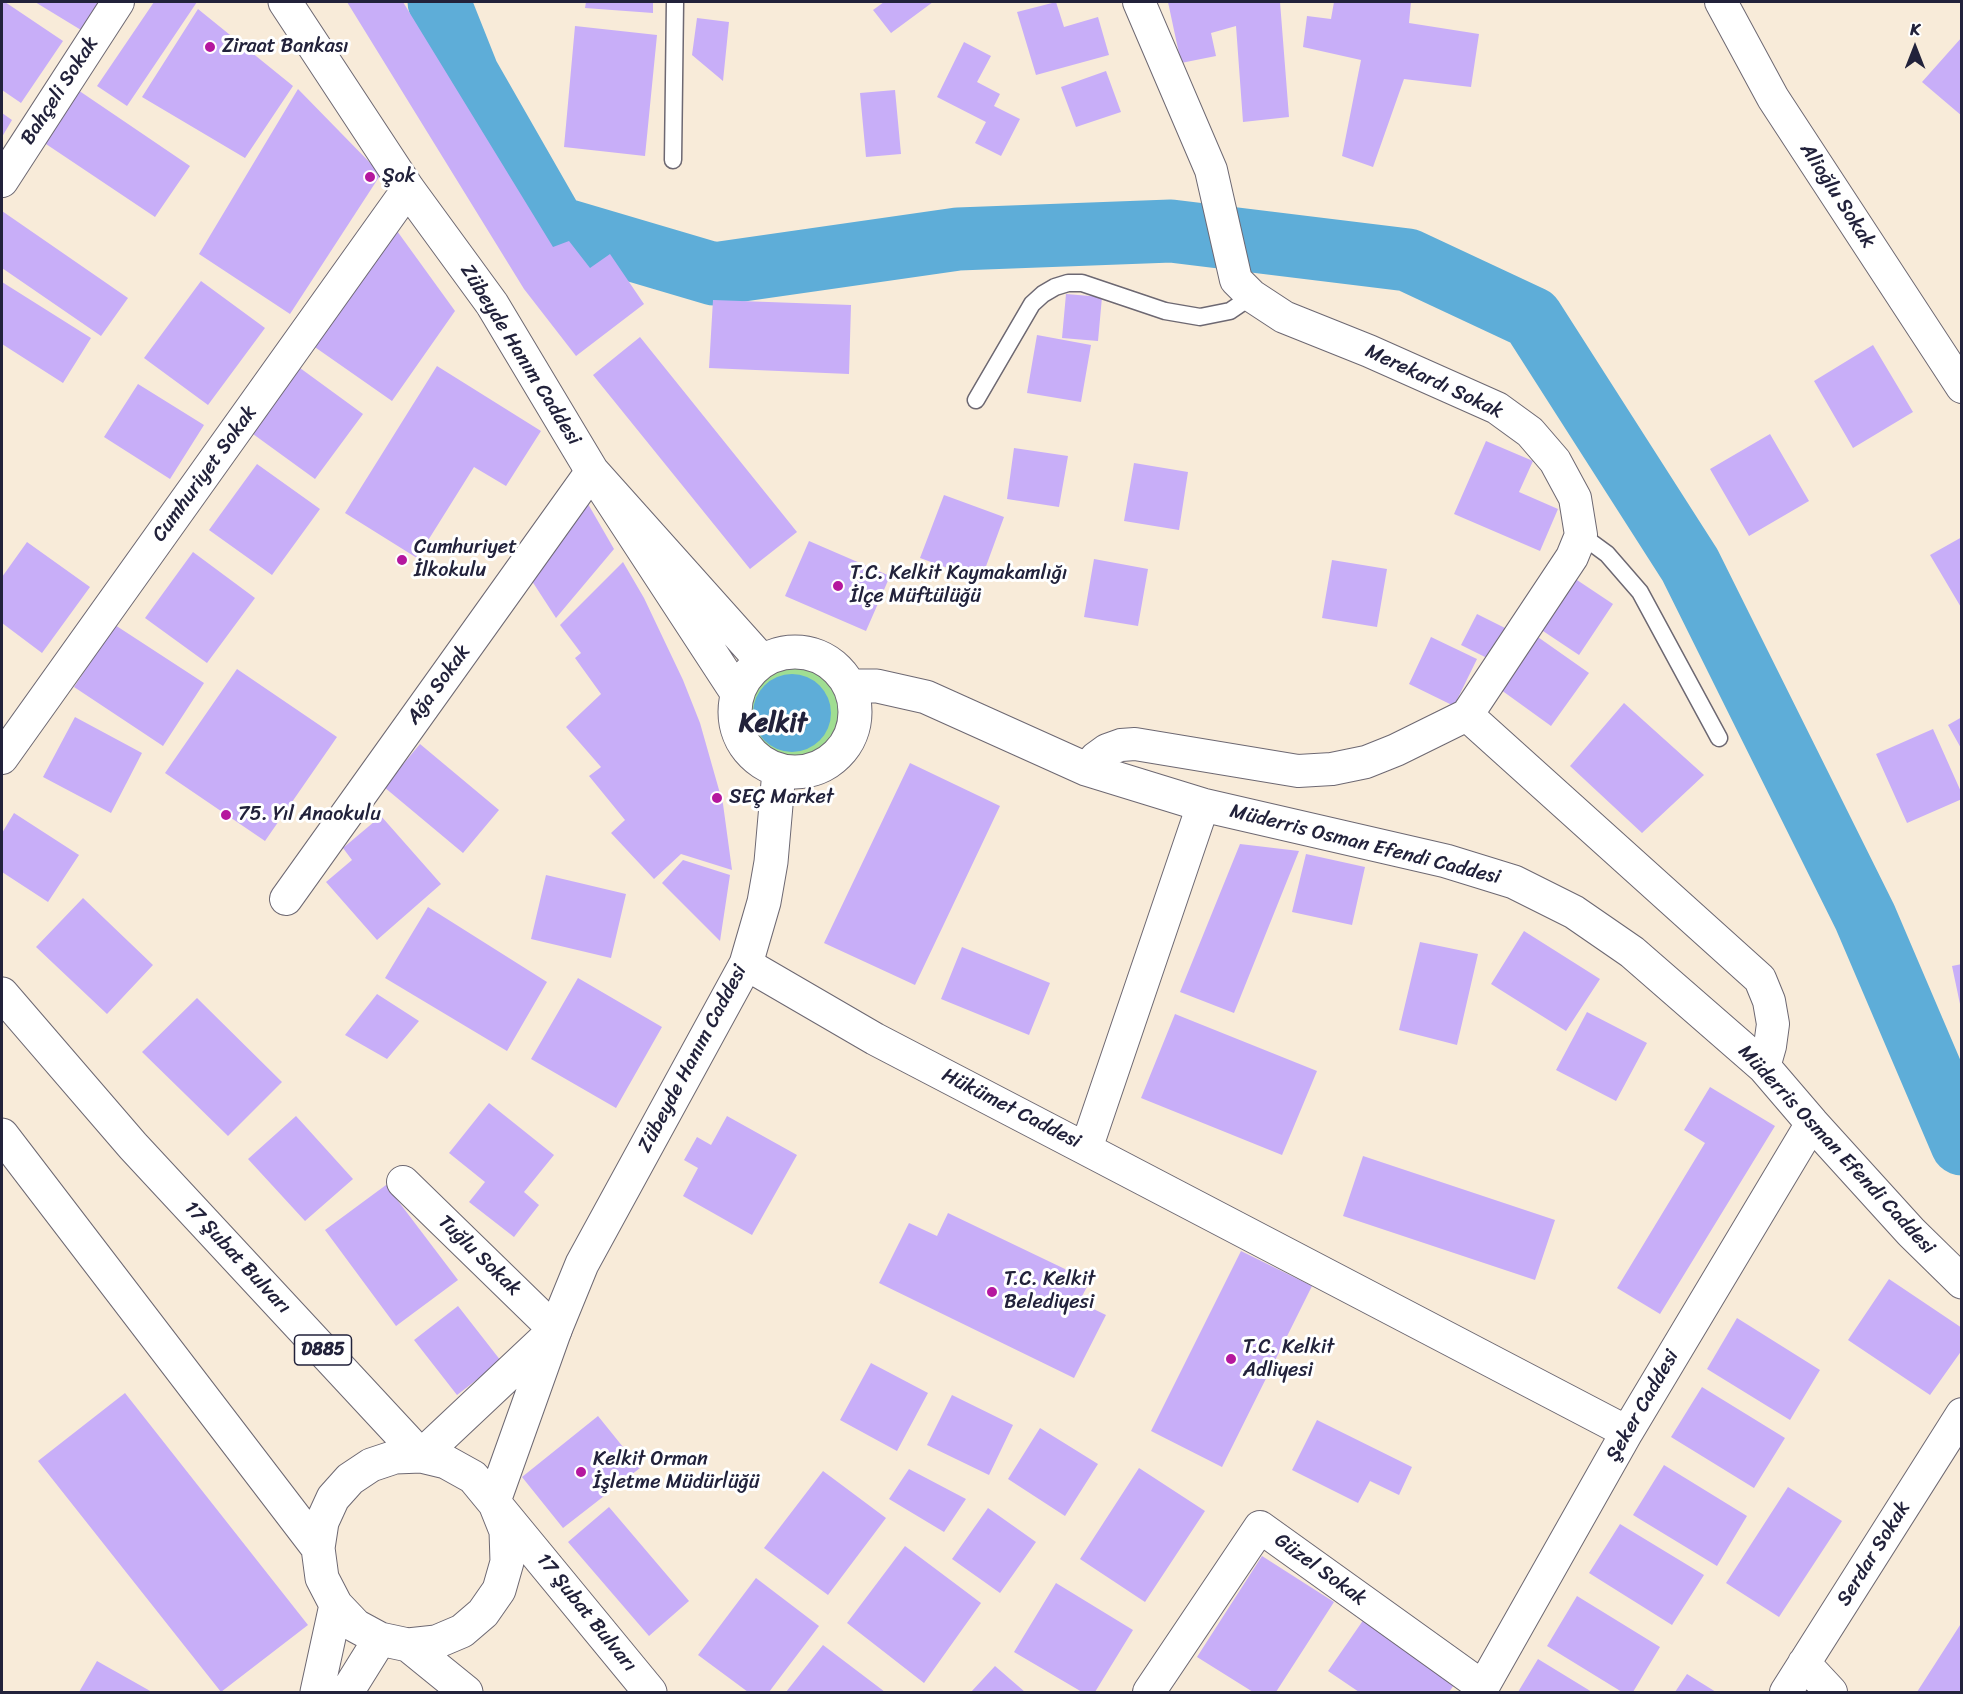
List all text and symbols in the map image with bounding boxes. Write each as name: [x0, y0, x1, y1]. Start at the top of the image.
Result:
text: K: [1910, 15, 1920, 44]
north arrow: [1885, 18, 1945, 78]
street label: Bahçeli Sokak: [16, 33, 104, 149]
place label: Ziraat Bankası: [222, 35, 348, 59]
marker: Ziraat Bankası: [203, 40, 217, 54]
street label: Alioğlu Sokak: [1794, 139, 1880, 253]
place label: Şok: [382, 165, 415, 189]
marker: Şok: [363, 170, 377, 184]
street label: Zübeyde Hanım Caddesi: [454, 260, 586, 450]
street label: Merekardı Sokak: [1361, 340, 1507, 424]
street label: Cumhuriyet Sokak: [148, 401, 262, 547]
place label: Cumhuriyet İlkokulu: [414, 536, 517, 583]
marker: Cumhuriyet İlkokulu: [395, 553, 409, 567]
place label: T.C. Kelkit Kaymakamlığı İlçe Müftülüğü: [850, 562, 1067, 609]
marker: T.C. Kelkit Kaymakamlığı İlçe Müftülüğü: [831, 579, 845, 593]
street label: Ağa Sokak: [402, 641, 476, 729]
district label: Kelkit: [739, 708, 807, 740]
place label: SEÇ Market: [729, 786, 834, 810]
marker: SEÇ Market: [710, 791, 724, 805]
street label: Müderris Osman Efendi Caddesi: [1227, 800, 1503, 890]
place label: 75. Yıl Anaokulu: [238, 803, 381, 827]
marker: 75. Yıl Anaokulu: [219, 808, 233, 822]
street label: Zübeyde Hanım Caddesi: [633, 961, 753, 1157]
street label: Müderris Osman Efendi Caddesi: [1733, 1040, 1939, 1260]
street label: Hükümet Caddesi: [938, 1064, 1084, 1154]
street label: 17 Şubat Bulvarı: [179, 1197, 295, 1319]
street label: Tuğlu Sokak: [433, 1211, 525, 1301]
place label: T.C. Kelkit Belediyesi: [1004, 1268, 1095, 1315]
marker: T.C. Kelkit Belediyesi: [985, 1285, 999, 1299]
road number: D885: [294, 1335, 352, 1365]
place label: T.C. Kelkit Adliyesi: [1243, 1336, 1334, 1383]
street label: Şeker Caddesi: [1601, 1346, 1685, 1466]
marker: T.C. Kelkit Adliyesi: [1224, 1352, 1238, 1366]
place label: Kelkit Orman İşletme Müdürlüğü: [593, 1448, 759, 1495]
marker: Kelkit Orman İşletme Müdürlüğü: [574, 1465, 588, 1479]
street label: Serdar Sokak: [1832, 1497, 1916, 1611]
street label: Güzel Sokak: [1269, 1529, 1371, 1611]
street label: 17 Şubat Bulvarı: [531, 1549, 641, 1677]

